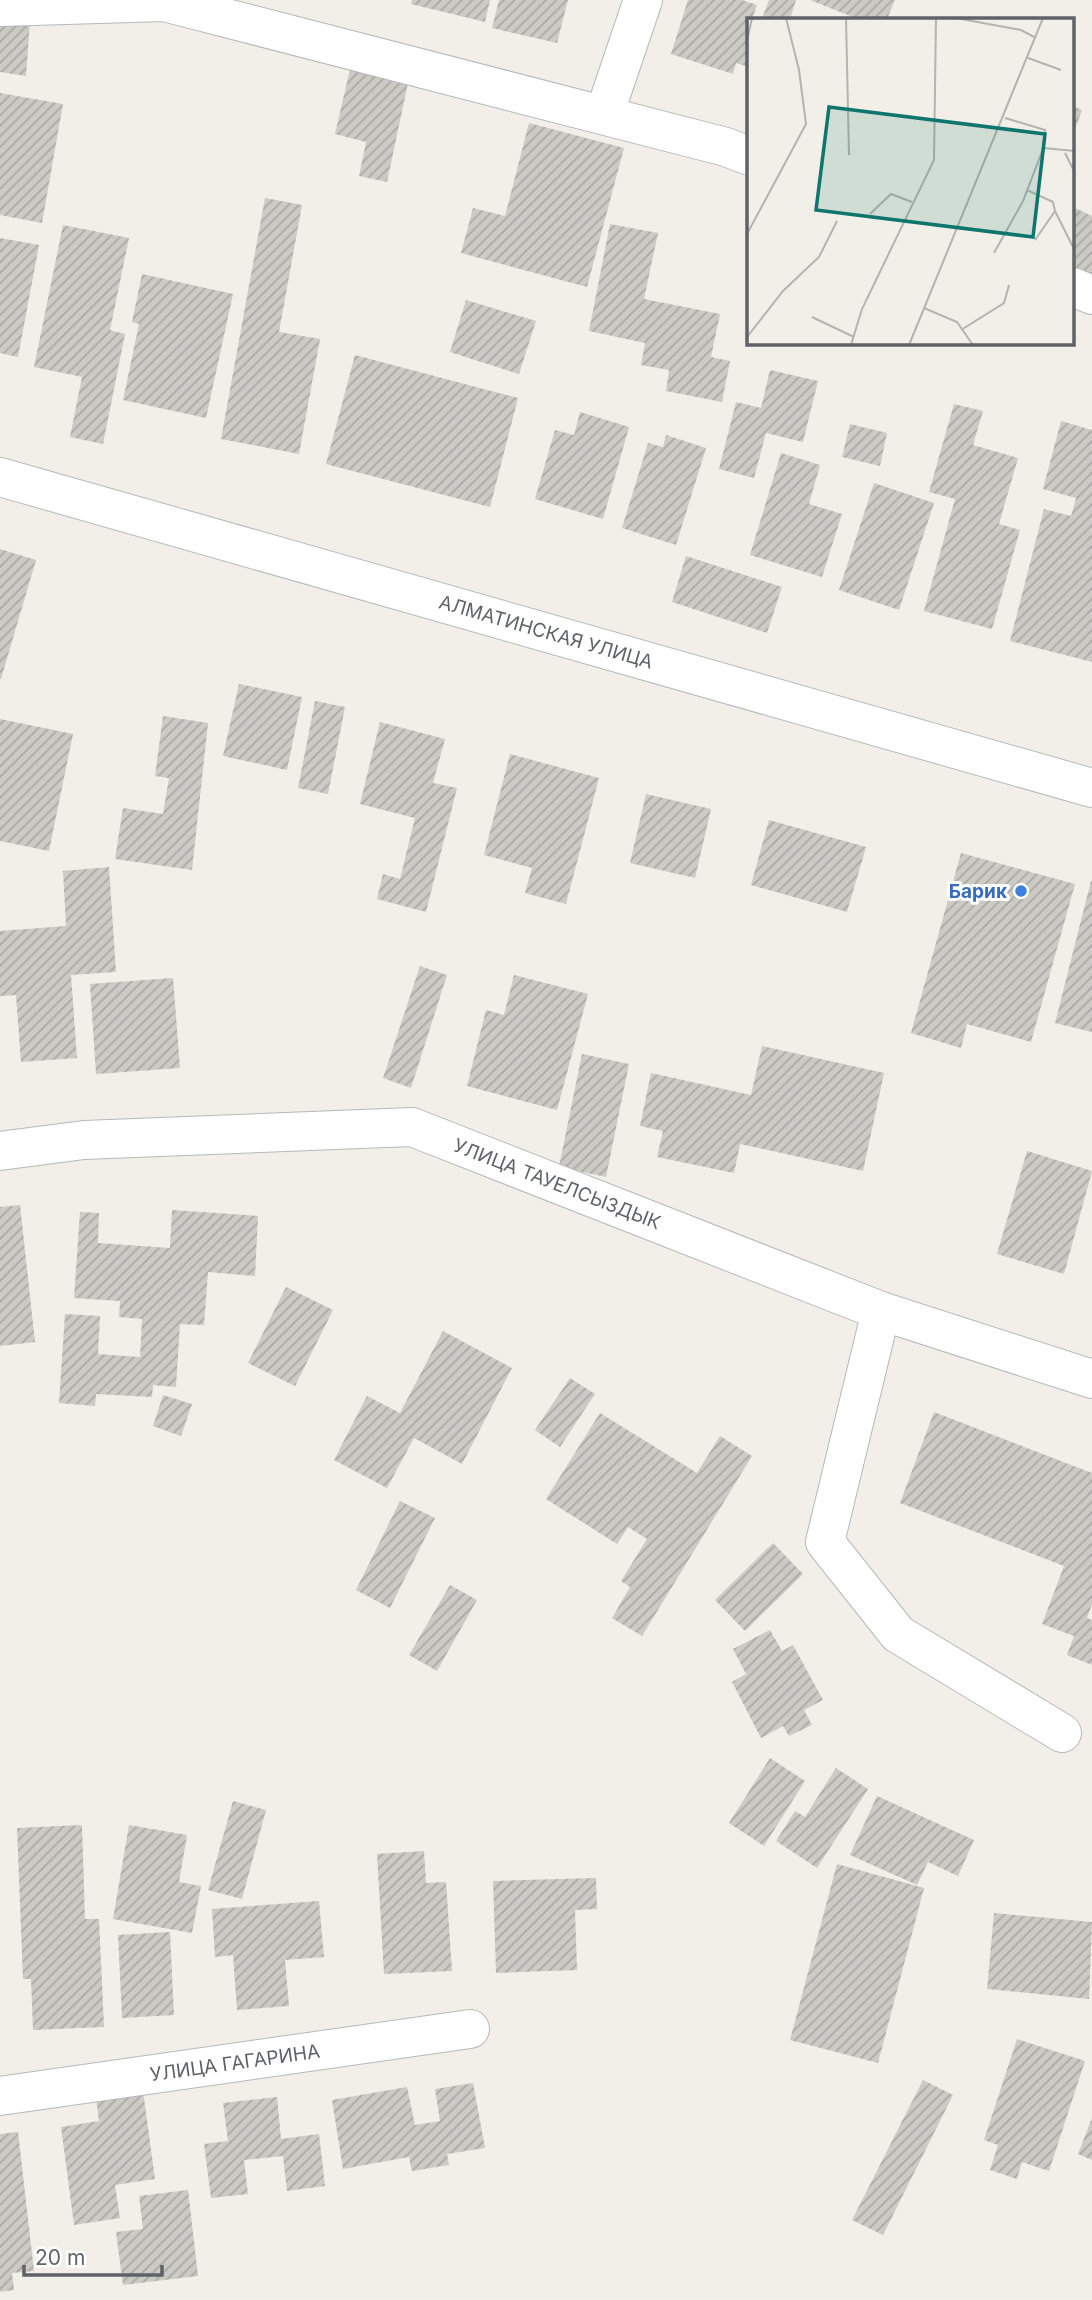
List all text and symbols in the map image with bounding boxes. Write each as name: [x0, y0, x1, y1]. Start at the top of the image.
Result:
inset map: [747, 18, 1074, 345]
street label: АЛМАТИНСКАЯ УЛИЦА: [436, 590, 656, 674]
place label: Барик: [949, 880, 1007, 903]
marker: Барик: [1013, 883, 1029, 899]
street label: УЛИЦА ТАУЕЛСЫЗДЫК: [450, 1134, 664, 1234]
street label: УЛИЦА ГАГАРИНА: [149, 2040, 321, 2086]
scale bar: [24, 2234, 163, 2278]
text: 20 m: [35, 2245, 85, 2270]

